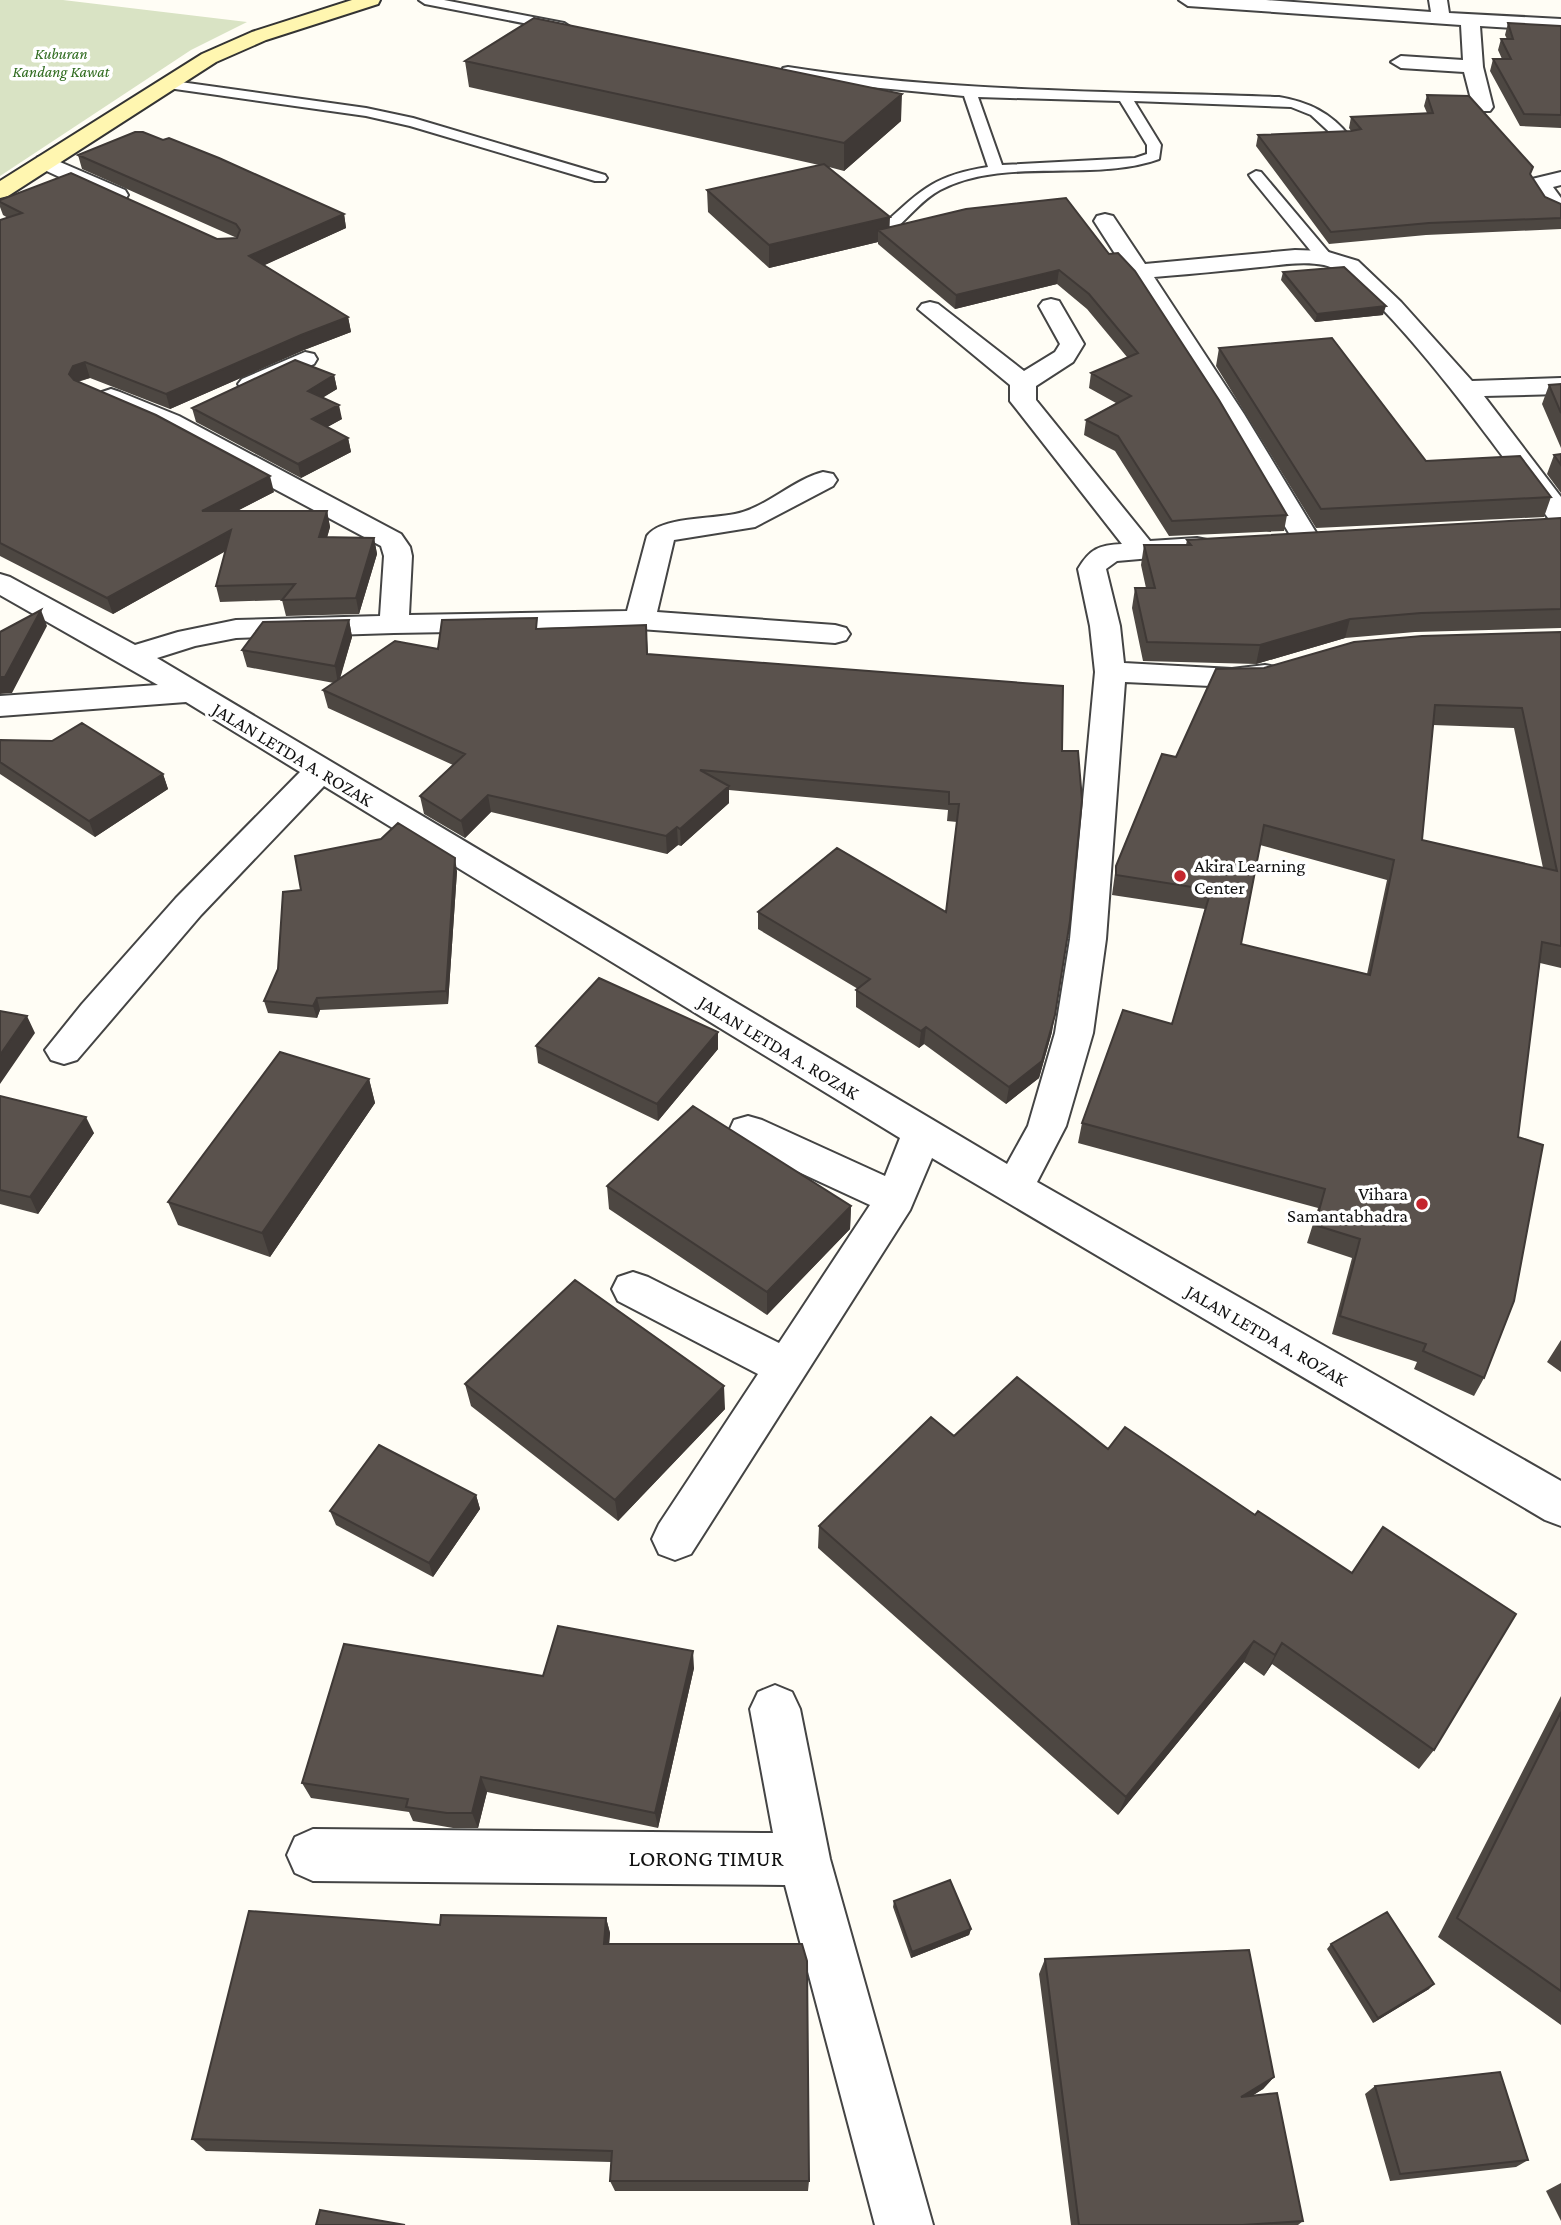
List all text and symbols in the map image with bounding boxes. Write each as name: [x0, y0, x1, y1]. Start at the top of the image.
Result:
park label: Kuburan Kandang Kawat: [13, 45, 110, 81]
street label: JALAN LETDA A. ROZAK: [207, 697, 378, 811]
place label: Akira Learning Center: [1194, 855, 1306, 898]
marker: Akira Learning Center: [1172, 868, 1188, 884]
street label: JALAN LETDA A. ROZAK: [693, 990, 864, 1104]
place label: Vihara Samantabhadra: [1287, 1183, 1408, 1226]
marker: Vihara Samantabhadra: [1414, 1196, 1430, 1212]
street label: JALAN LETDA A. ROZAK: [1180, 1280, 1352, 1391]
street label: LORONG TIMUR: [629, 1845, 784, 1871]

